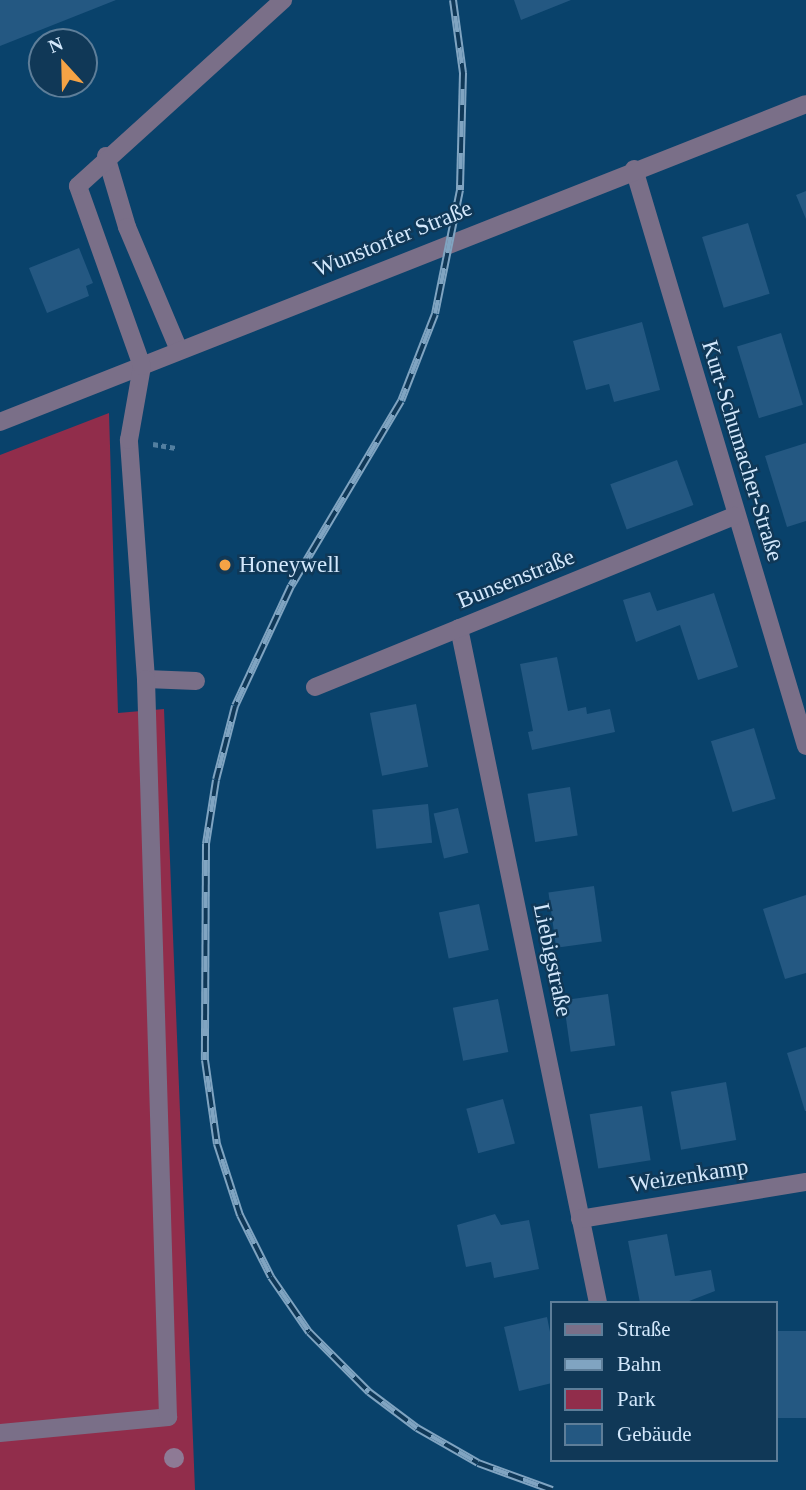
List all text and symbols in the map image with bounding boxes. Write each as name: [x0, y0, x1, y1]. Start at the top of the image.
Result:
north arrow: [28, 28, 98, 98]
text: N: [45, 33, 66, 57]
street label: Wunstorfer Straße: [310, 195, 476, 283]
street label: Kurt-Schumacher-Straße: [695, 337, 789, 565]
street label: Bunsenstraße: [453, 543, 579, 615]
place label: Honeywell: [239, 551, 340, 579]
marker: Honeywell: [217, 557, 233, 573]
street label: Liebigstraße: [527, 901, 577, 1019]
street label: Weizenkamp: [628, 1153, 750, 1199]
legend: [550, 1301, 778, 1462]
text: Straße: [617, 1317, 671, 1341]
text: Bahn: [617, 1352, 661, 1376]
text: Park: [617, 1387, 656, 1411]
text: Gebäude: [617, 1422, 692, 1446]

